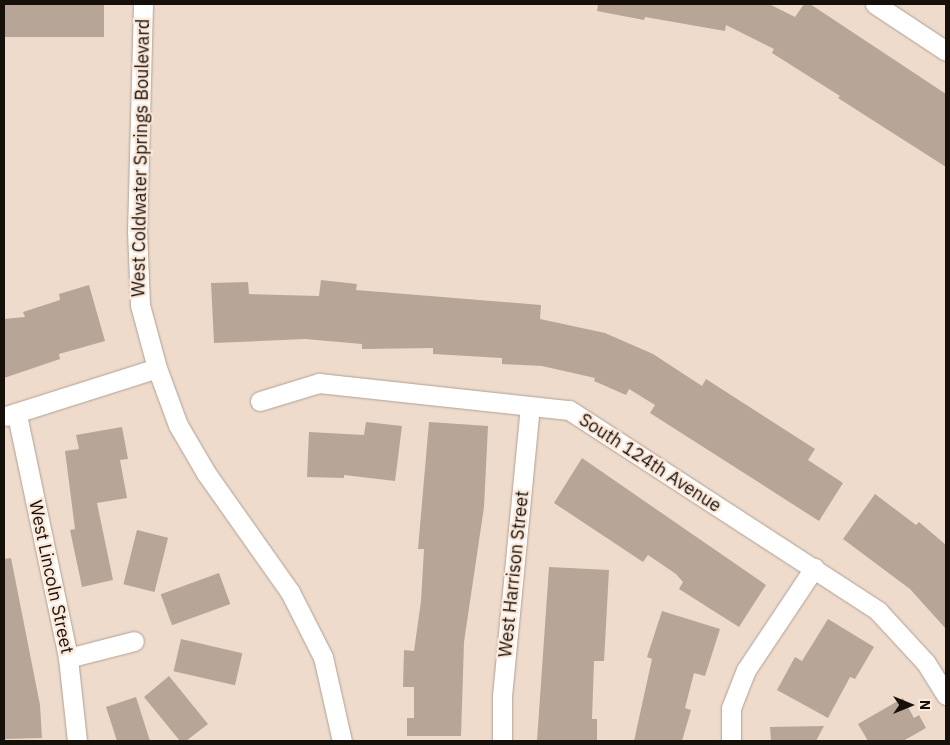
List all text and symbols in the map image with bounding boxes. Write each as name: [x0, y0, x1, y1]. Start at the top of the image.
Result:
street label: West Coldwater Springs Boulevard: [128, 19, 154, 297]
street label: South 124th Avenue: [575, 409, 725, 517]
street label: West Harrison Street: [494, 490, 534, 658]
street label: West Lincoln Street: [24, 498, 78, 656]
north arrow: [885, 680, 935, 730]
text: N: [916, 700, 934, 710]

